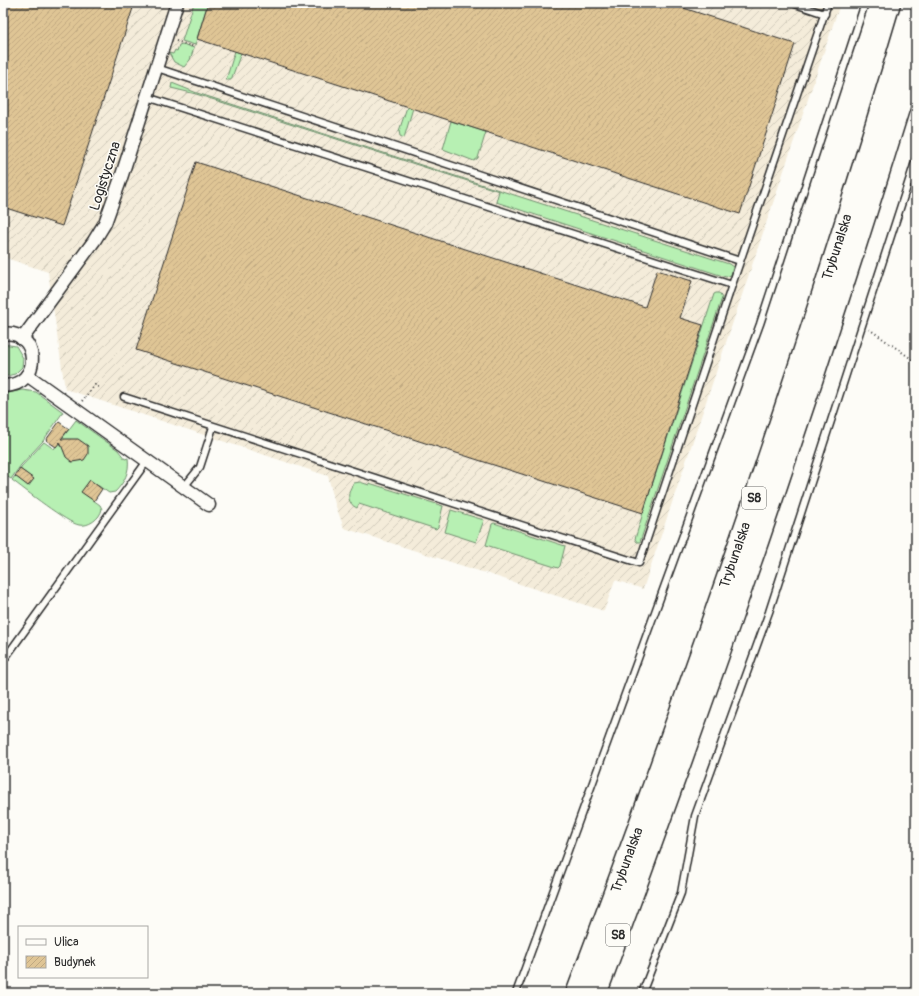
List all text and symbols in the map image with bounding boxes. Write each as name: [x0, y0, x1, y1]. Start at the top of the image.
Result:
street label: Logistyczna: [86, 139, 124, 213]
street label: Trybunalska: [818, 212, 856, 282]
road number: S8: [742, 487, 766, 509]
street label: Trybunalska: [716, 520, 754, 590]
street label: Trybunalska: [607, 825, 647, 895]
road number: S8: [606, 924, 630, 946]
legend: [18, 926, 148, 978]
text: Ulica: [54, 935, 79, 950]
text: Budynek: [54, 955, 96, 970]

